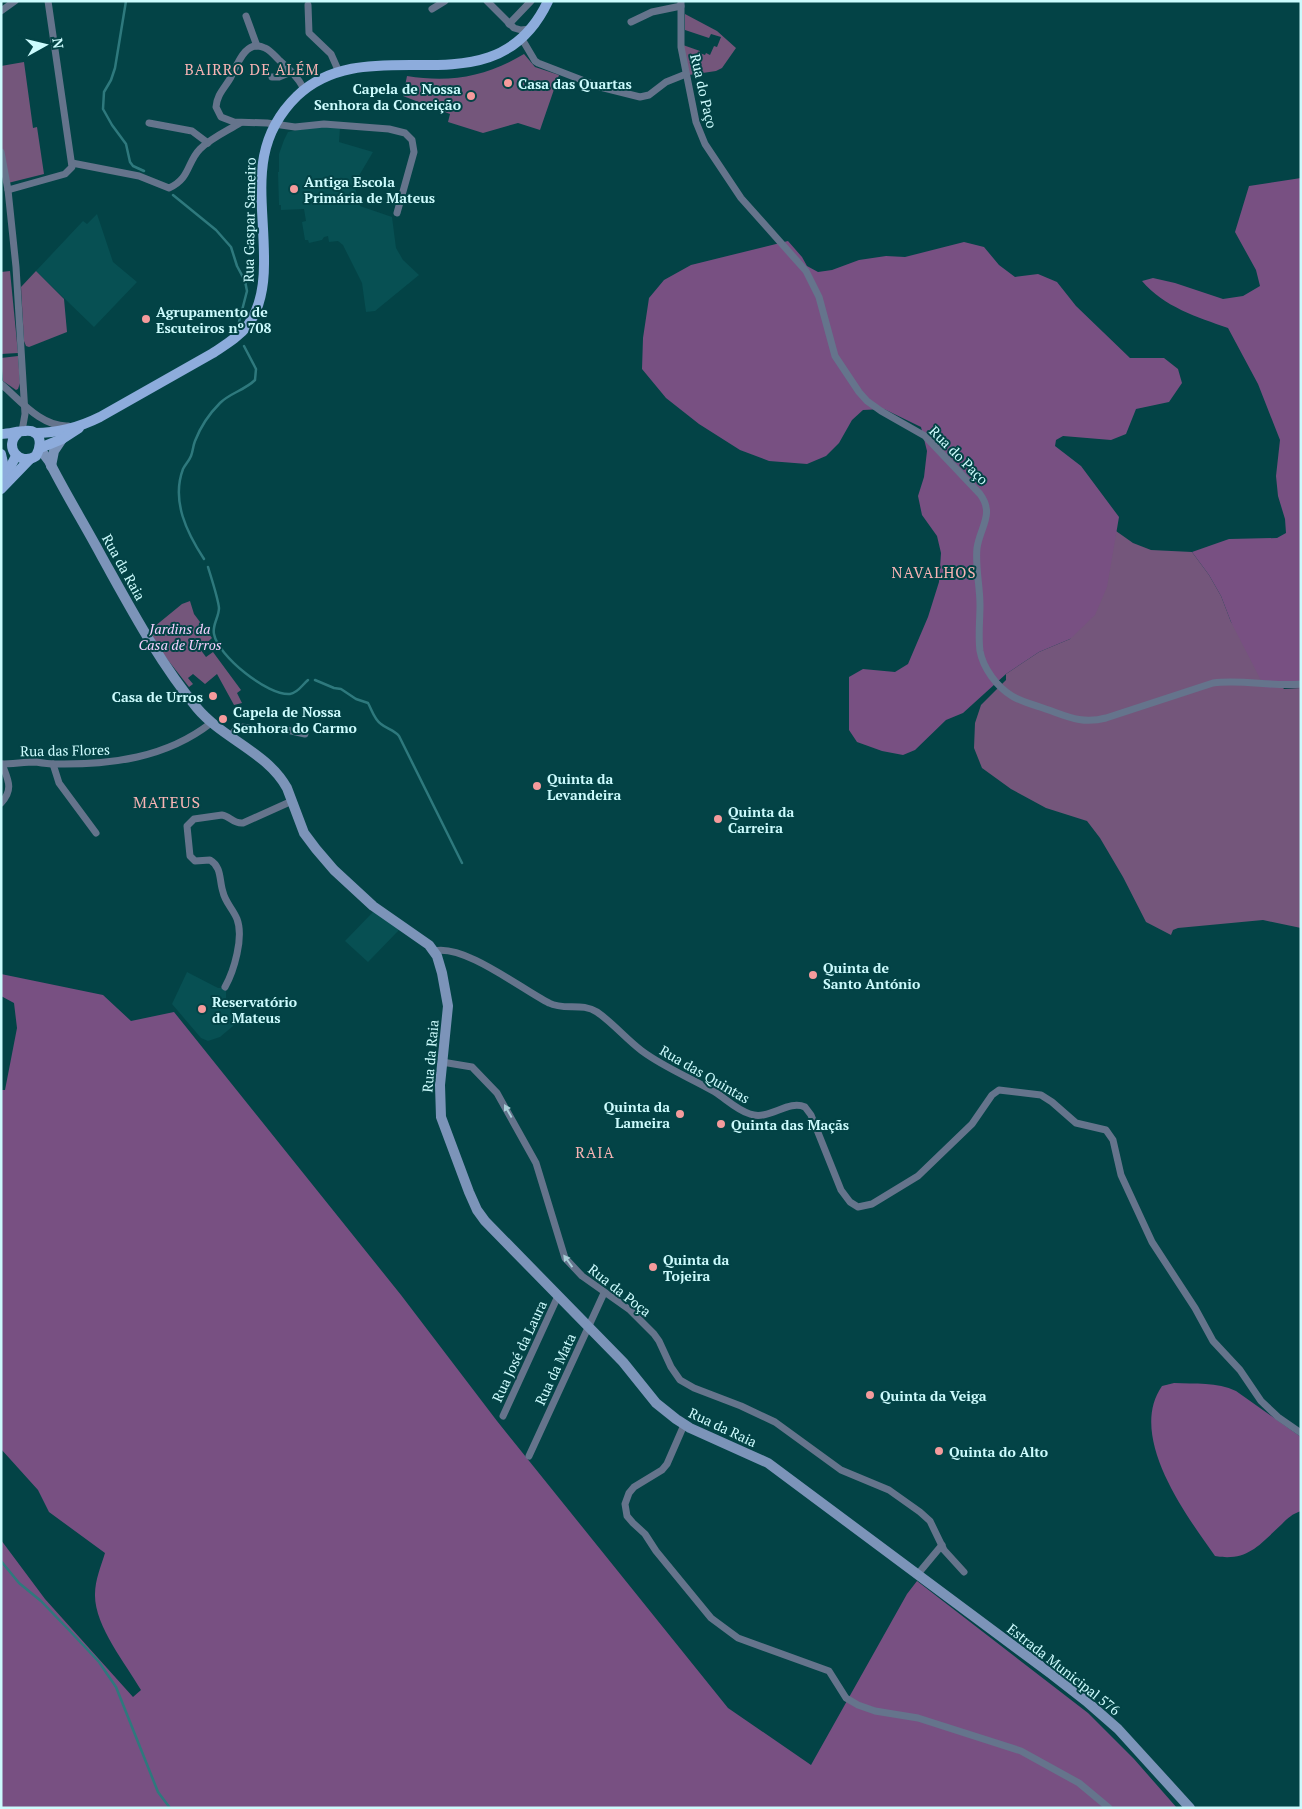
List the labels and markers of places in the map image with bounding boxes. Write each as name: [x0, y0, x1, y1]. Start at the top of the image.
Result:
place label: Casa das Quartas: [518, 74, 632, 93]
marker: Casa das Quartas: [502, 77, 514, 89]
place label: Capela de Nossa Senhora da Conceição: [314, 79, 461, 114]
marker: Capela de Nossa Senhora da Conceição: [465, 90, 477, 102]
place label: Antiga Escola Primária de Mateus: [304, 172, 435, 207]
marker: Antiga Escola Primária de Mateus: [288, 183, 300, 195]
place label: Agrupamento de Escuteiros nº 708: [156, 302, 272, 337]
marker: Agrupamento de Escuteiros nº 708: [140, 313, 152, 325]
place label: Casa de Urros: [112, 687, 203, 706]
marker: Casa de Urros: [207, 690, 219, 702]
place label: Capela de Nossa Senhora do Carmo: [233, 702, 357, 737]
marker: Capela de Nossa Senhora do Carmo: [217, 713, 229, 725]
place label: Quinta da Levandeira: [547, 769, 621, 804]
marker: Quinta da Levandeira: [531, 780, 543, 792]
place label: Quinta da Carreira: [728, 802, 794, 837]
marker: Quinta da Carreira: [712, 813, 724, 825]
place label: Quinta de Santo António: [823, 958, 920, 993]
marker: Quinta de Santo António: [807, 969, 819, 981]
place label: Reservatório de Mateus: [212, 992, 297, 1027]
marker: Reservatório de Mateus: [196, 1003, 208, 1015]
place label: Quinta da Lameira: [604, 1097, 670, 1132]
marker: Quinta da Lameira: [674, 1108, 686, 1120]
place label: Quinta das Maçãs: [731, 1115, 849, 1134]
marker: Quinta das Maçãs: [715, 1118, 727, 1130]
place label: Quinta da Tojeira: [663, 1250, 729, 1285]
marker: Quinta da Tojeira: [647, 1261, 659, 1273]
place label: Quinta da Veiga: [880, 1386, 987, 1405]
marker: Quinta da Veiga: [864, 1389, 876, 1401]
place label: Quinta do Alto: [949, 1442, 1048, 1461]
marker: Quinta do Alto: [933, 1445, 945, 1457]

